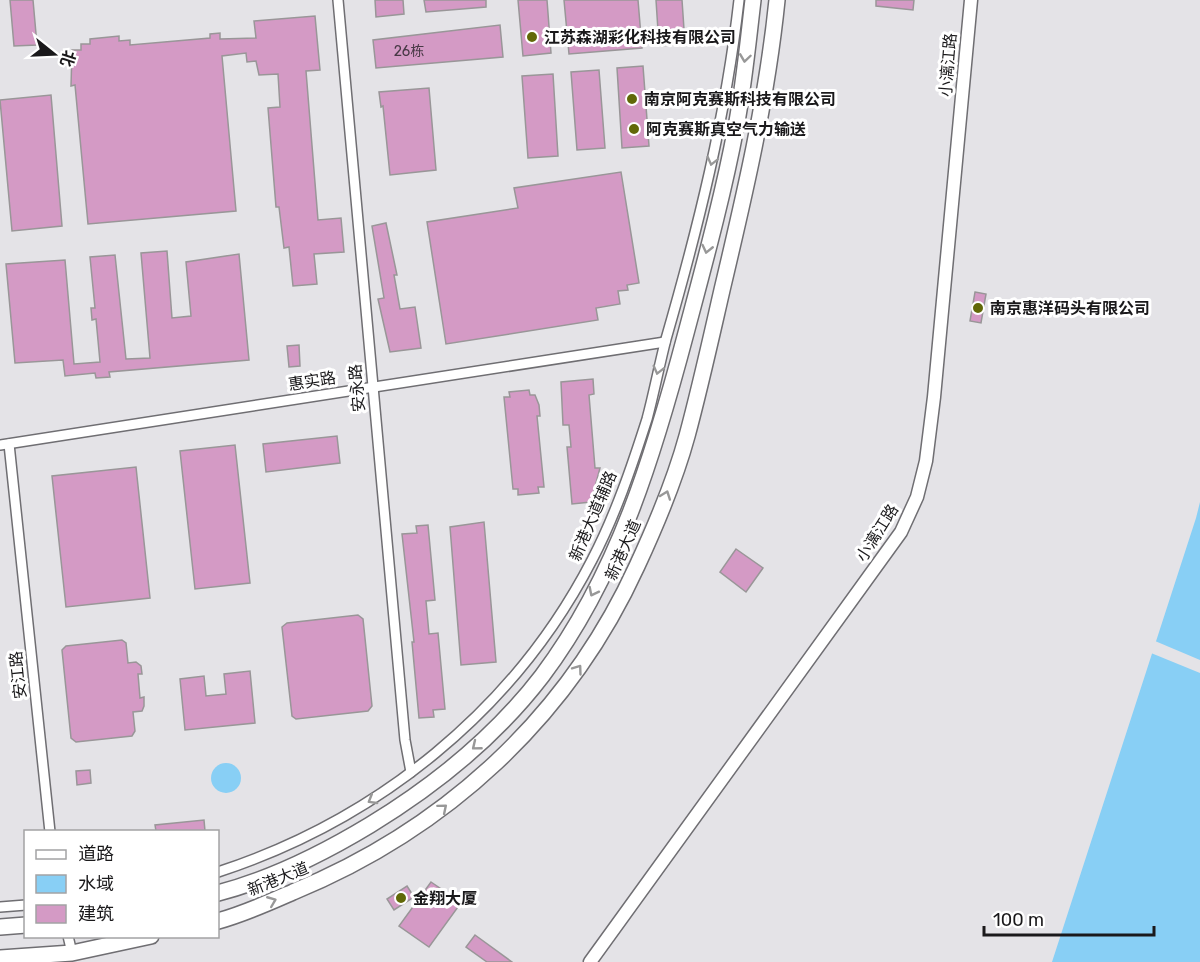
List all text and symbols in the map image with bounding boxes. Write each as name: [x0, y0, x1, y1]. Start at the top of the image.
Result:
north arrow: [24, 24, 84, 84]
place label: 江苏森湖彩化科技有限公司: [544, 28, 736, 47]
marker: 江苏森湖彩化科技有限公司: [525, 30, 539, 44]
street label: 小漓江路: [936, 32, 960, 98]
house number: 26栋: [394, 43, 424, 60]
text: 北: [56, 48, 79, 69]
one-way arrow: [740, 53, 752, 63]
place label: 南京阿克赛斯科技有限公司: [644, 90, 836, 109]
marker: 南京阿克赛斯科技有限公司: [625, 92, 639, 106]
place label: 阿克赛斯真空气力输送: [646, 120, 806, 139]
marker: 阿克赛斯真空气力输送: [627, 122, 641, 136]
one-way arrow: [707, 156, 720, 166]
one-way arrow: [701, 244, 714, 254]
place label: 南京惠洋码头有限公司: [990, 299, 1150, 318]
marker: 南京惠洋码头有限公司: [971, 301, 985, 315]
street label: 安永路: [345, 363, 369, 413]
one-way arrow: [653, 365, 666, 375]
street label: 惠实路: [287, 368, 337, 394]
street label: 新港大道辅路: [565, 468, 621, 564]
one-way arrow: [658, 490, 671, 501]
street label: 小漓江路: [852, 501, 902, 565]
street label: 新港大道: [601, 517, 645, 583]
one-way arrow: [589, 586, 601, 597]
street label: 安江路: [6, 650, 30, 700]
one-way arrow: [571, 664, 582, 675]
one-way arrow: [472, 739, 483, 750]
one-way arrow: [368, 792, 378, 804]
one-way arrow: [436, 804, 447, 815]
legend: [24, 830, 219, 938]
text: 道路: [78, 843, 114, 865]
street label: 新港大道: [245, 858, 311, 900]
text: 水域: [78, 873, 114, 895]
place label: 金翔大厦: [413, 889, 477, 908]
marker: 金翔大厦: [394, 891, 408, 905]
one-way arrow: [266, 896, 277, 908]
scale bar: [984, 899, 1154, 937]
text: 建筑: [78, 903, 114, 925]
text: 100 m: [993, 909, 1044, 931]

